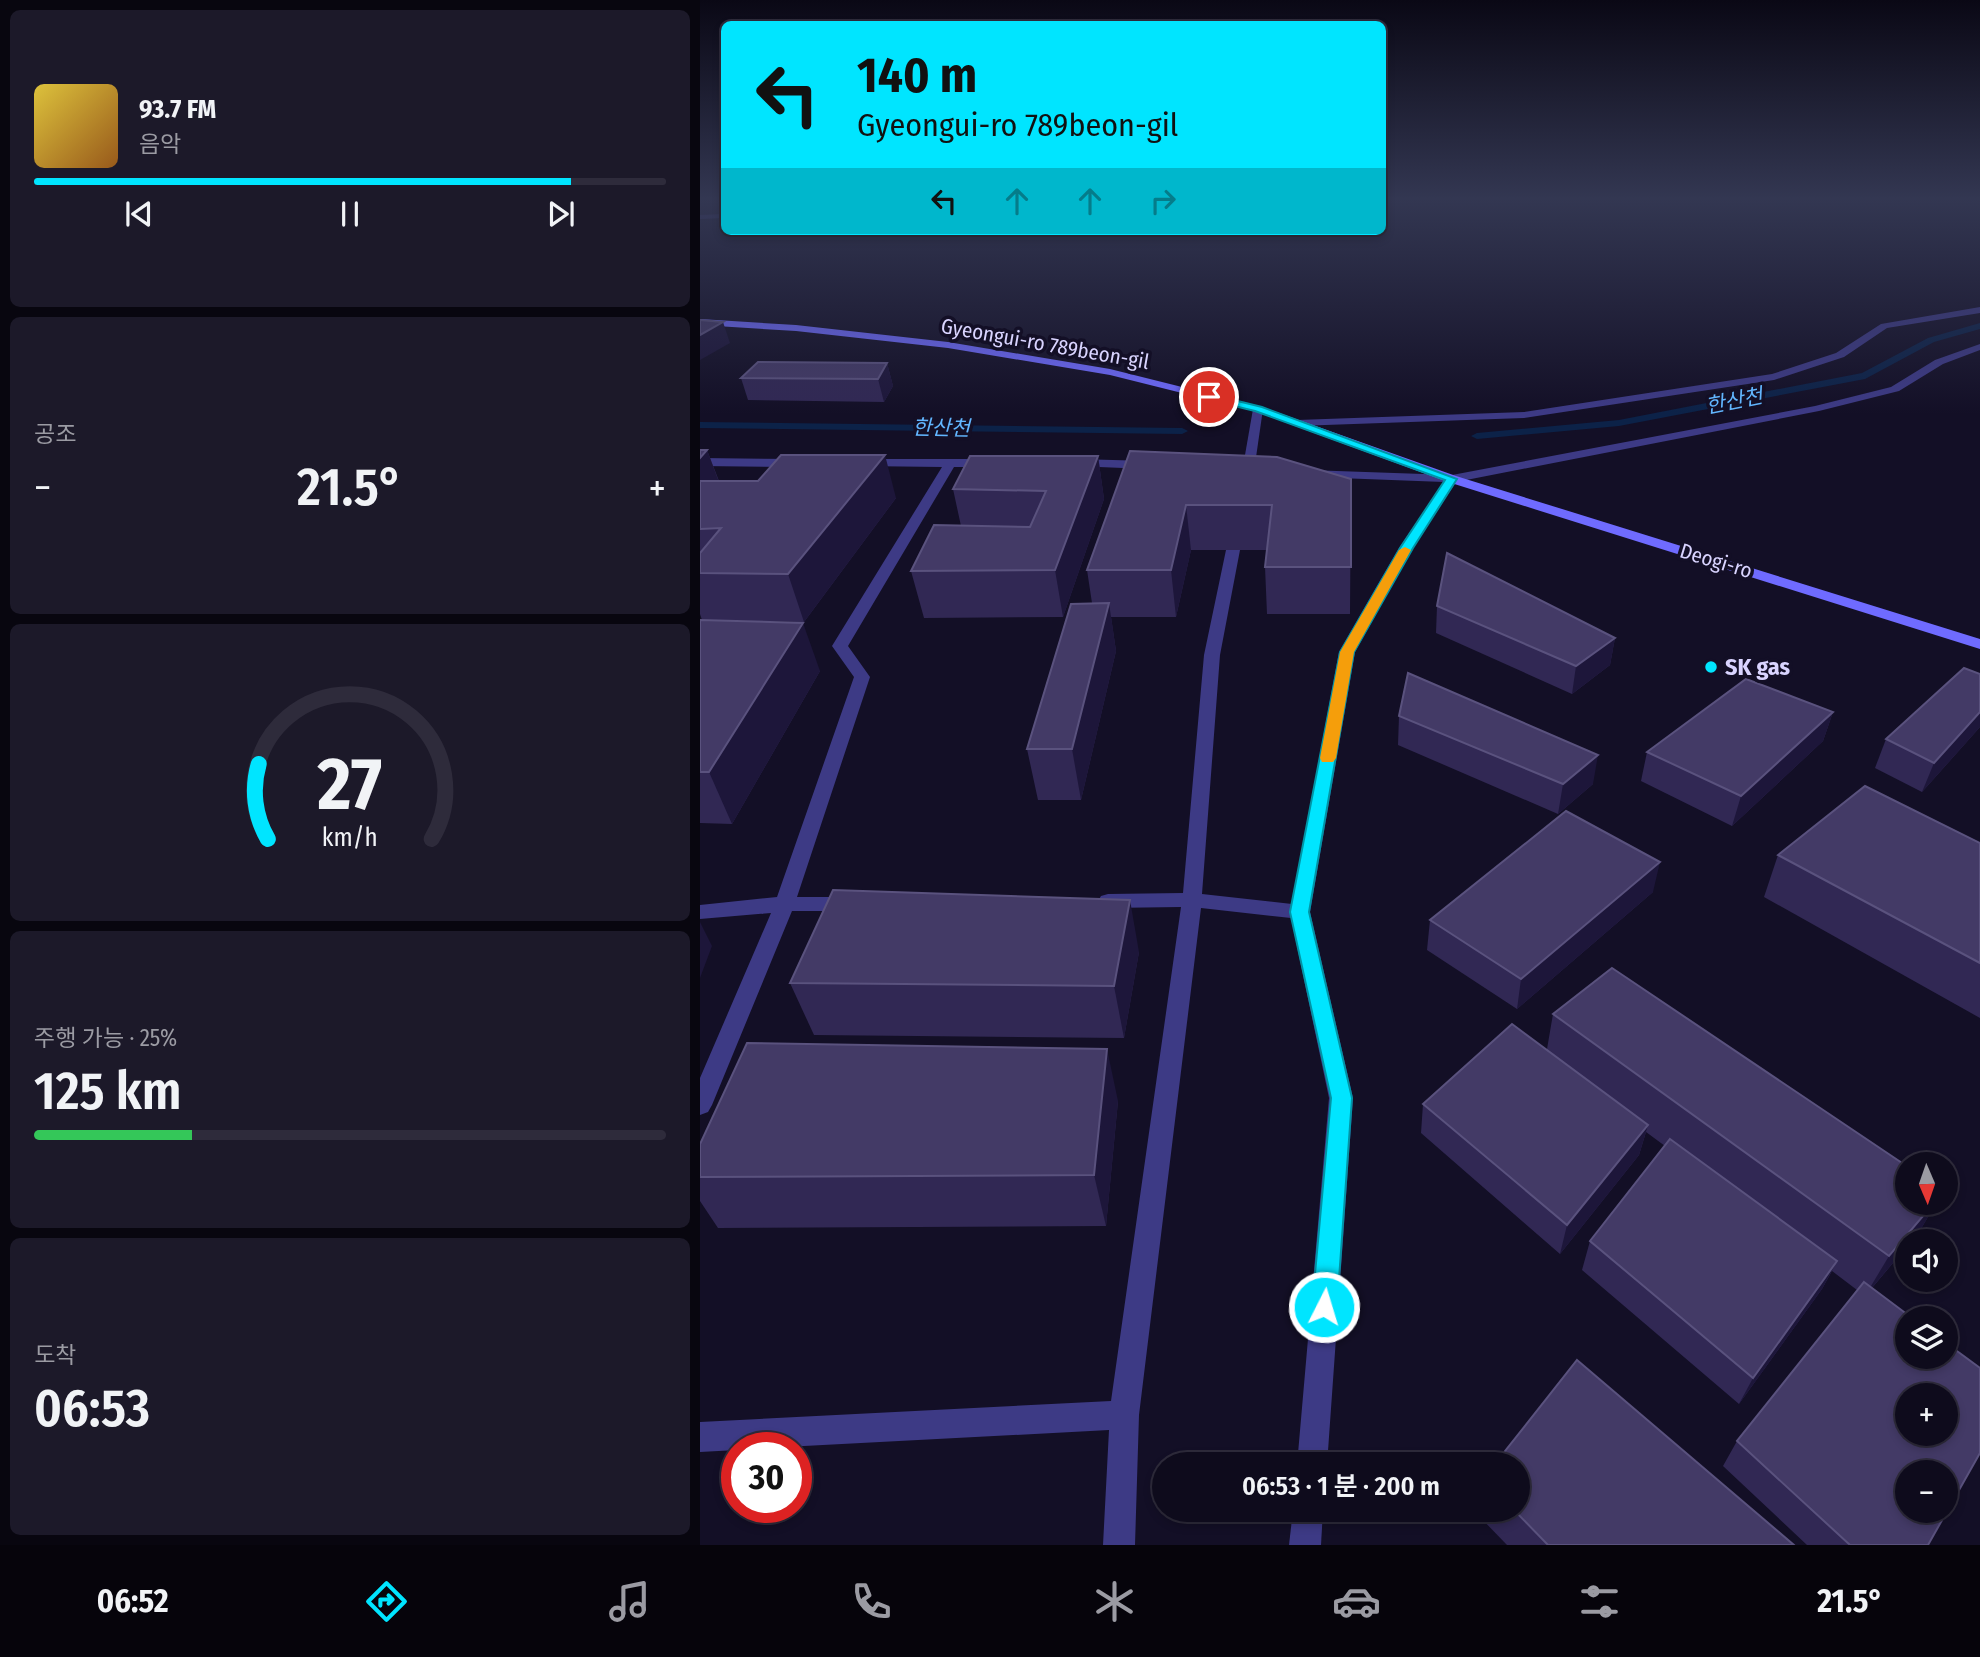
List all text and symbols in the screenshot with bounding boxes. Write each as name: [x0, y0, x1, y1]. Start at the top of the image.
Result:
text: 140 m: [857, 46, 977, 105]
icon: left: [742, 49, 833, 140]
text: 93.7 FM: [139, 94, 216, 125]
text: Gyeongui-ro 789beon-gil: [857, 106, 1178, 144]
text: 음악: [139, 130, 181, 158]
icon: left: [925, 182, 963, 220]
icon: ahead: [998, 182, 1036, 220]
icon: ahead: [1071, 182, 1109, 220]
icon: right: [1144, 182, 1182, 220]
icon: previous: [120, 195, 158, 233]
icon: pause: [331, 195, 369, 233]
icon: next: [542, 195, 580, 233]
street label: Gyeongui-ro 789beon-gil: [939, 313, 1152, 375]
pin: [1179, 367, 1239, 427]
icon: arrive: [1190, 378, 1228, 416]
water label: 한산천: [1703, 382, 1768, 419]
water label: 한산천: [912, 414, 973, 442]
text: 공조: [34, 420, 76, 448]
text: 21.5°: [297, 456, 403, 519]
text: −: [34, 465, 51, 511]
text: +: [649, 465, 666, 511]
street label: Deogi-ro: [1677, 538, 1755, 584]
place label: SK gas: [1725, 653, 1791, 681]
marker: SK gas: [1703, 659, 1719, 675]
text: 27: [317, 741, 382, 828]
text: km/h: [322, 822, 378, 852]
text: 주행 가능 · 25%: [34, 1024, 177, 1052]
text: 125 km: [34, 1060, 181, 1123]
north arrow: [1895, 1152, 1958, 1214]
map controls: [1895, 1152, 1958, 1523]
button: sound: [1895, 1229, 1958, 1292]
position arrow: [1287, 1270, 1361, 1344]
button: layers: [1895, 1306, 1958, 1369]
text: 도착: [34, 1341, 76, 1369]
text: 06:53: [34, 1377, 150, 1440]
button: +: [1895, 1383, 1958, 1446]
speed limit sign: 30: [721, 1432, 812, 1523]
button: −: [1895, 1460, 1958, 1523]
text: 06:53 · 1 분 · 200 m: [1242, 1471, 1440, 1502]
icon: directions: [362, 1577, 411, 1626]
icon: music: [605, 1577, 654, 1626]
icon: phone: [847, 1577, 896, 1626]
icon: climate: [1090, 1577, 1139, 1626]
icon: car: [1332, 1577, 1381, 1626]
icon: filters: [1575, 1577, 1624, 1626]
text: 06:52: [97, 1582, 169, 1620]
text: 21.5°: [1817, 1582, 1883, 1620]

